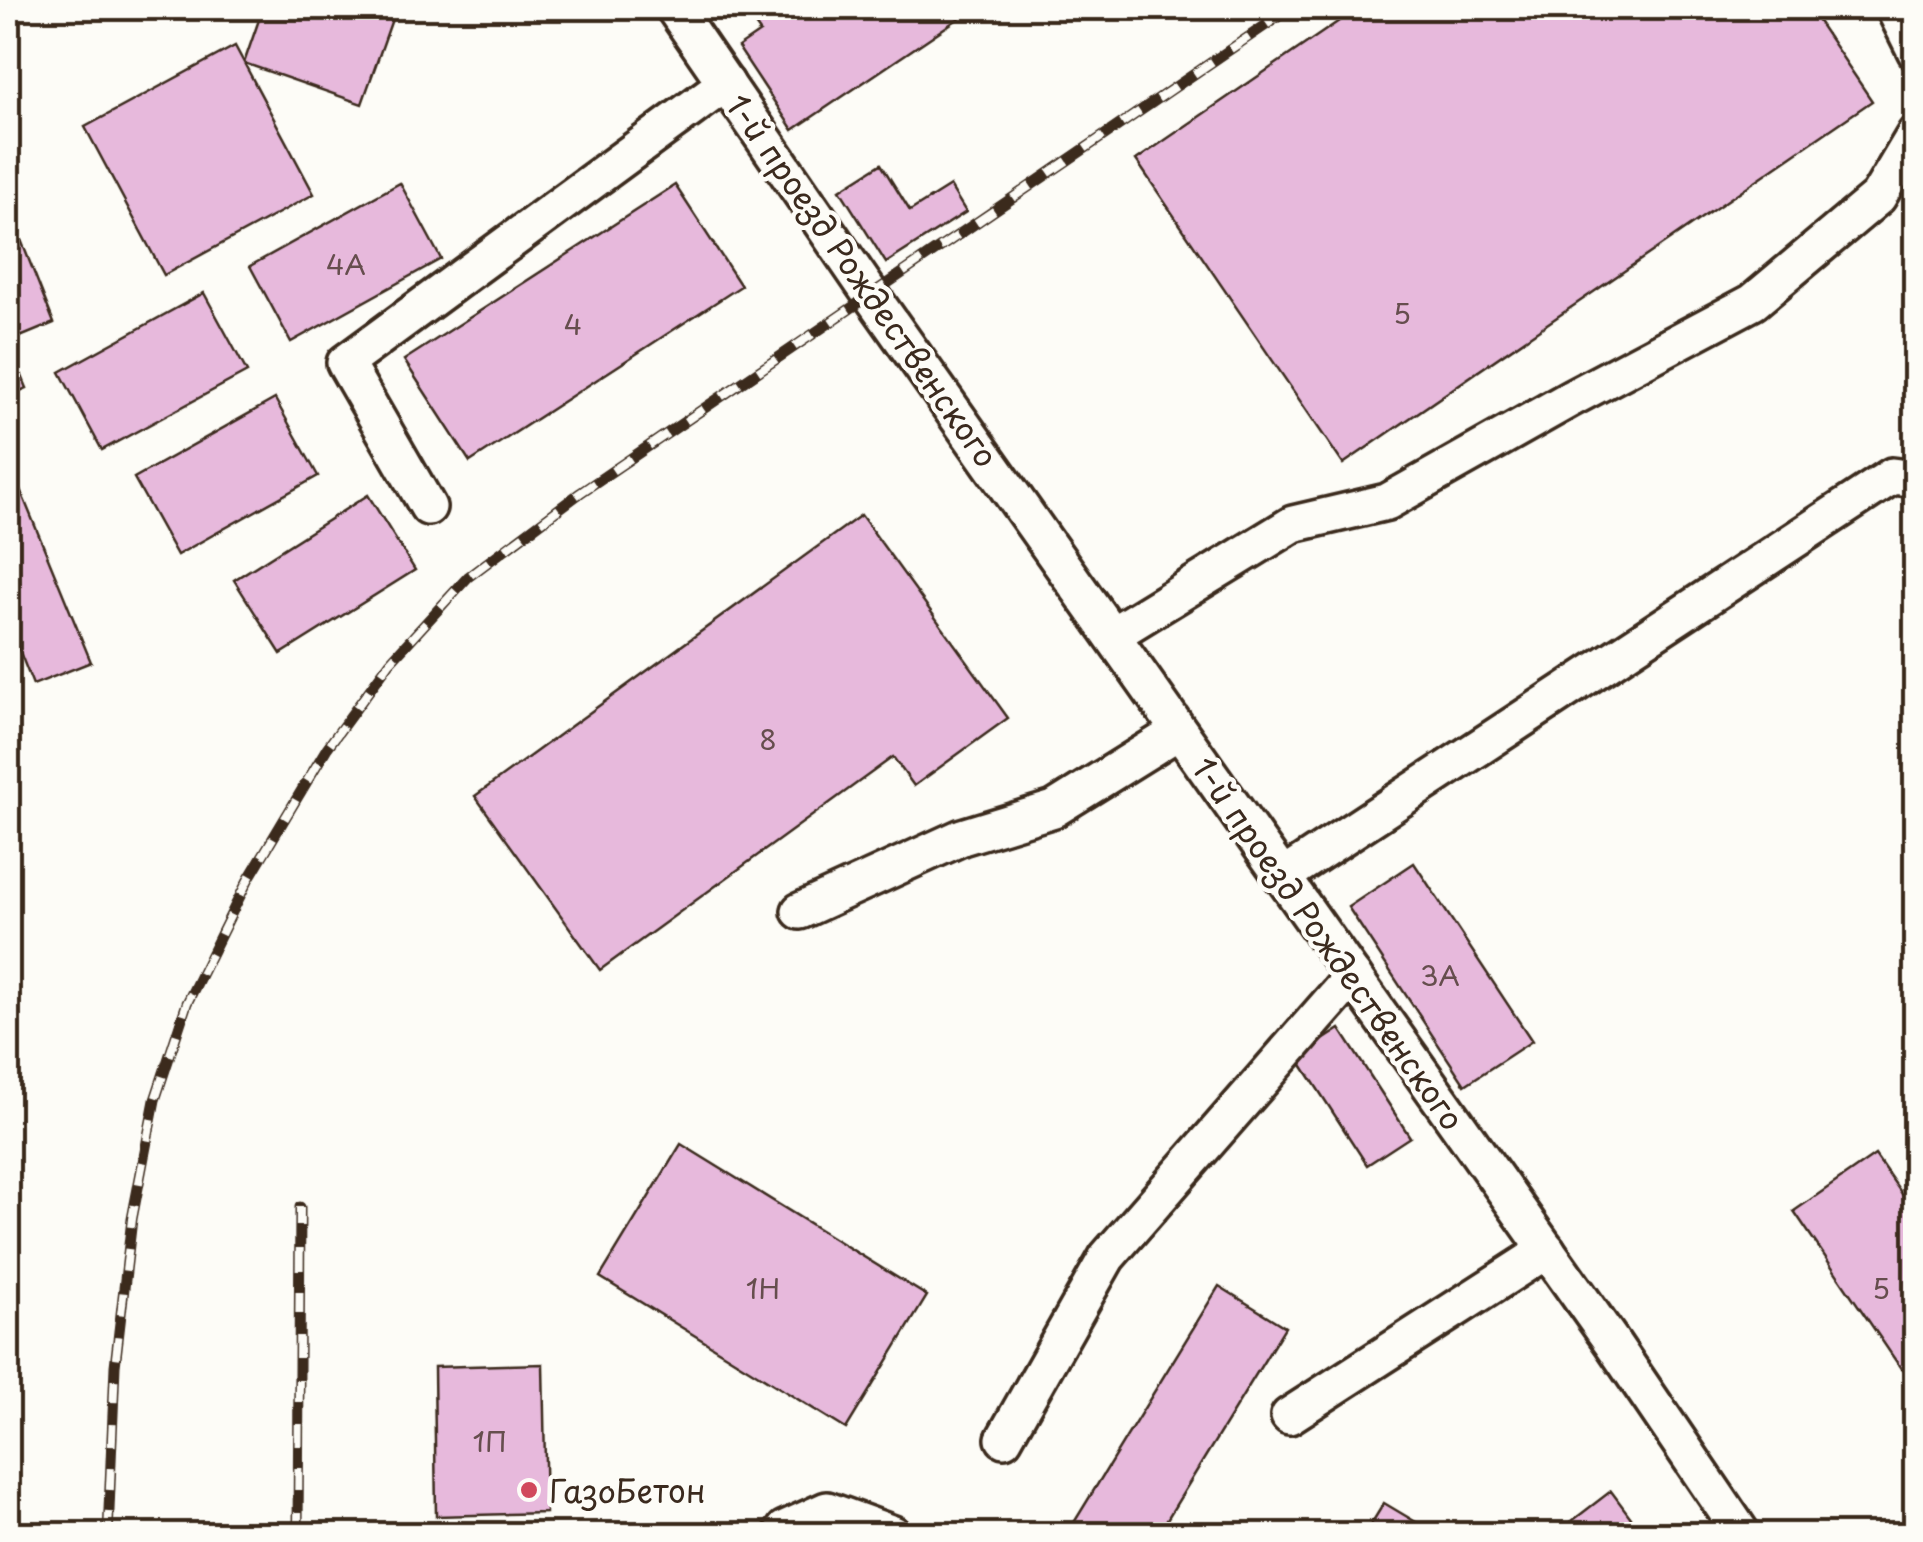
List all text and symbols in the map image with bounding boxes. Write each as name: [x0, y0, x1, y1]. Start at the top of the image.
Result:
street label: 1-й проезд Рождественского: [715, 83, 1011, 477]
house number: 4А: [326, 242, 366, 285]
house number: 5: [1393, 291, 1411, 334]
house number: 4: [564, 302, 582, 345]
house number: 8: [759, 717, 777, 760]
street label: 1-й проезд Рождественского: [1181, 746, 1477, 1140]
house number: 3А: [1420, 953, 1460, 996]
house number: 1Н: [746, 1266, 780, 1309]
house number: 5: [1872, 1266, 1890, 1309]
house number: 1П: [473, 1419, 507, 1462]
place label: ГазоБетон: [549, 1466, 706, 1514]
marker: ГазоБетон: [518, 1479, 540, 1501]

